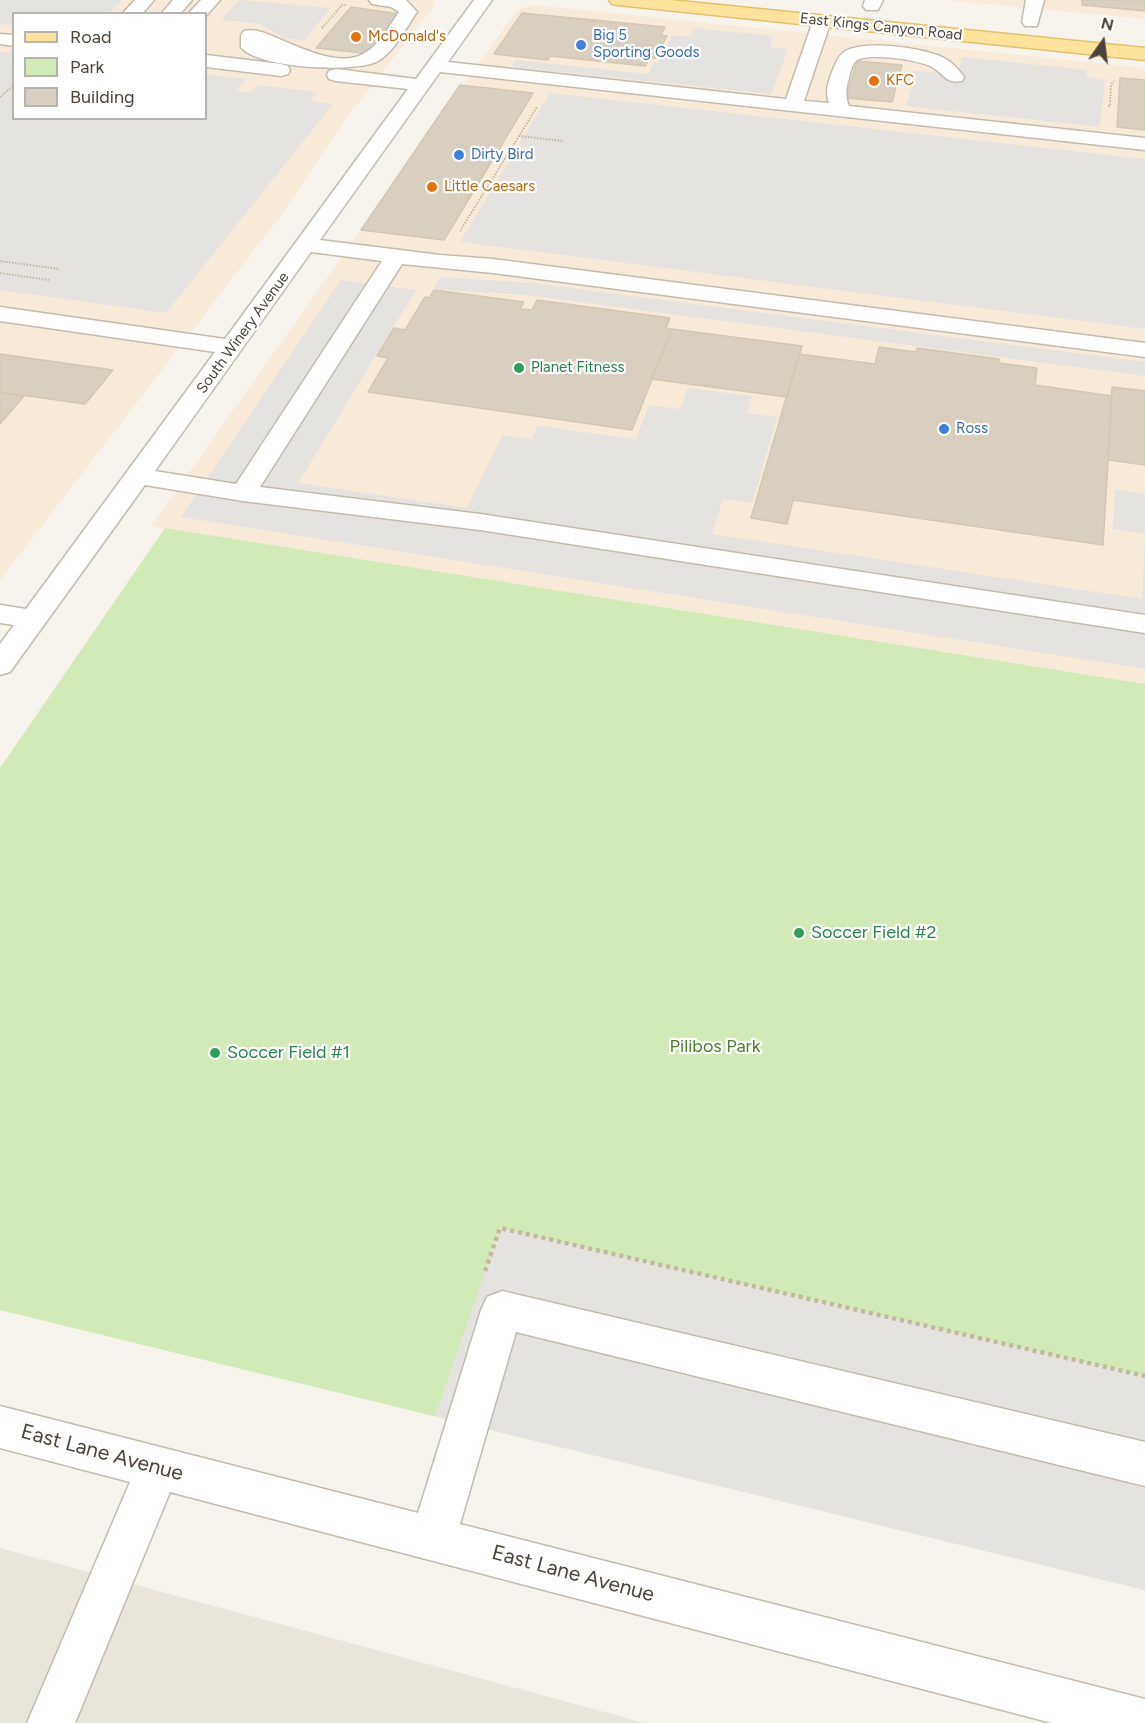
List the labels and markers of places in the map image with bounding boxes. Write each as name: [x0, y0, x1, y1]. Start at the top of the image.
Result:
place label: Big 5 Sporting Goods: [593, 27, 699, 62]
place label: McDonald's: [368, 28, 446, 46]
marker: McDonald's: [349, 30, 363, 44]
marker: Big 5 Sporting Goods: [574, 38, 588, 52]
place label: KFC: [886, 72, 914, 90]
marker: KFC: [867, 74, 881, 88]
place label: Dirty Bird: [471, 146, 534, 164]
marker: Dirty Bird: [452, 148, 466, 162]
place label: Little Caesars: [444, 178, 535, 196]
marker: Little Caesars: [425, 180, 439, 194]
place label: Planet Fitness: [531, 359, 624, 377]
marker: Planet Fitness: [512, 361, 526, 375]
place label: Ross: [956, 420, 988, 438]
marker: Ross: [937, 422, 951, 436]
place label: Soccer Field #2: [811, 922, 936, 944]
marker: Soccer Field #2: [792, 926, 806, 940]
place label: Soccer Field #1: [227, 1042, 350, 1064]
marker: Soccer Field #1: [208, 1046, 222, 1060]

